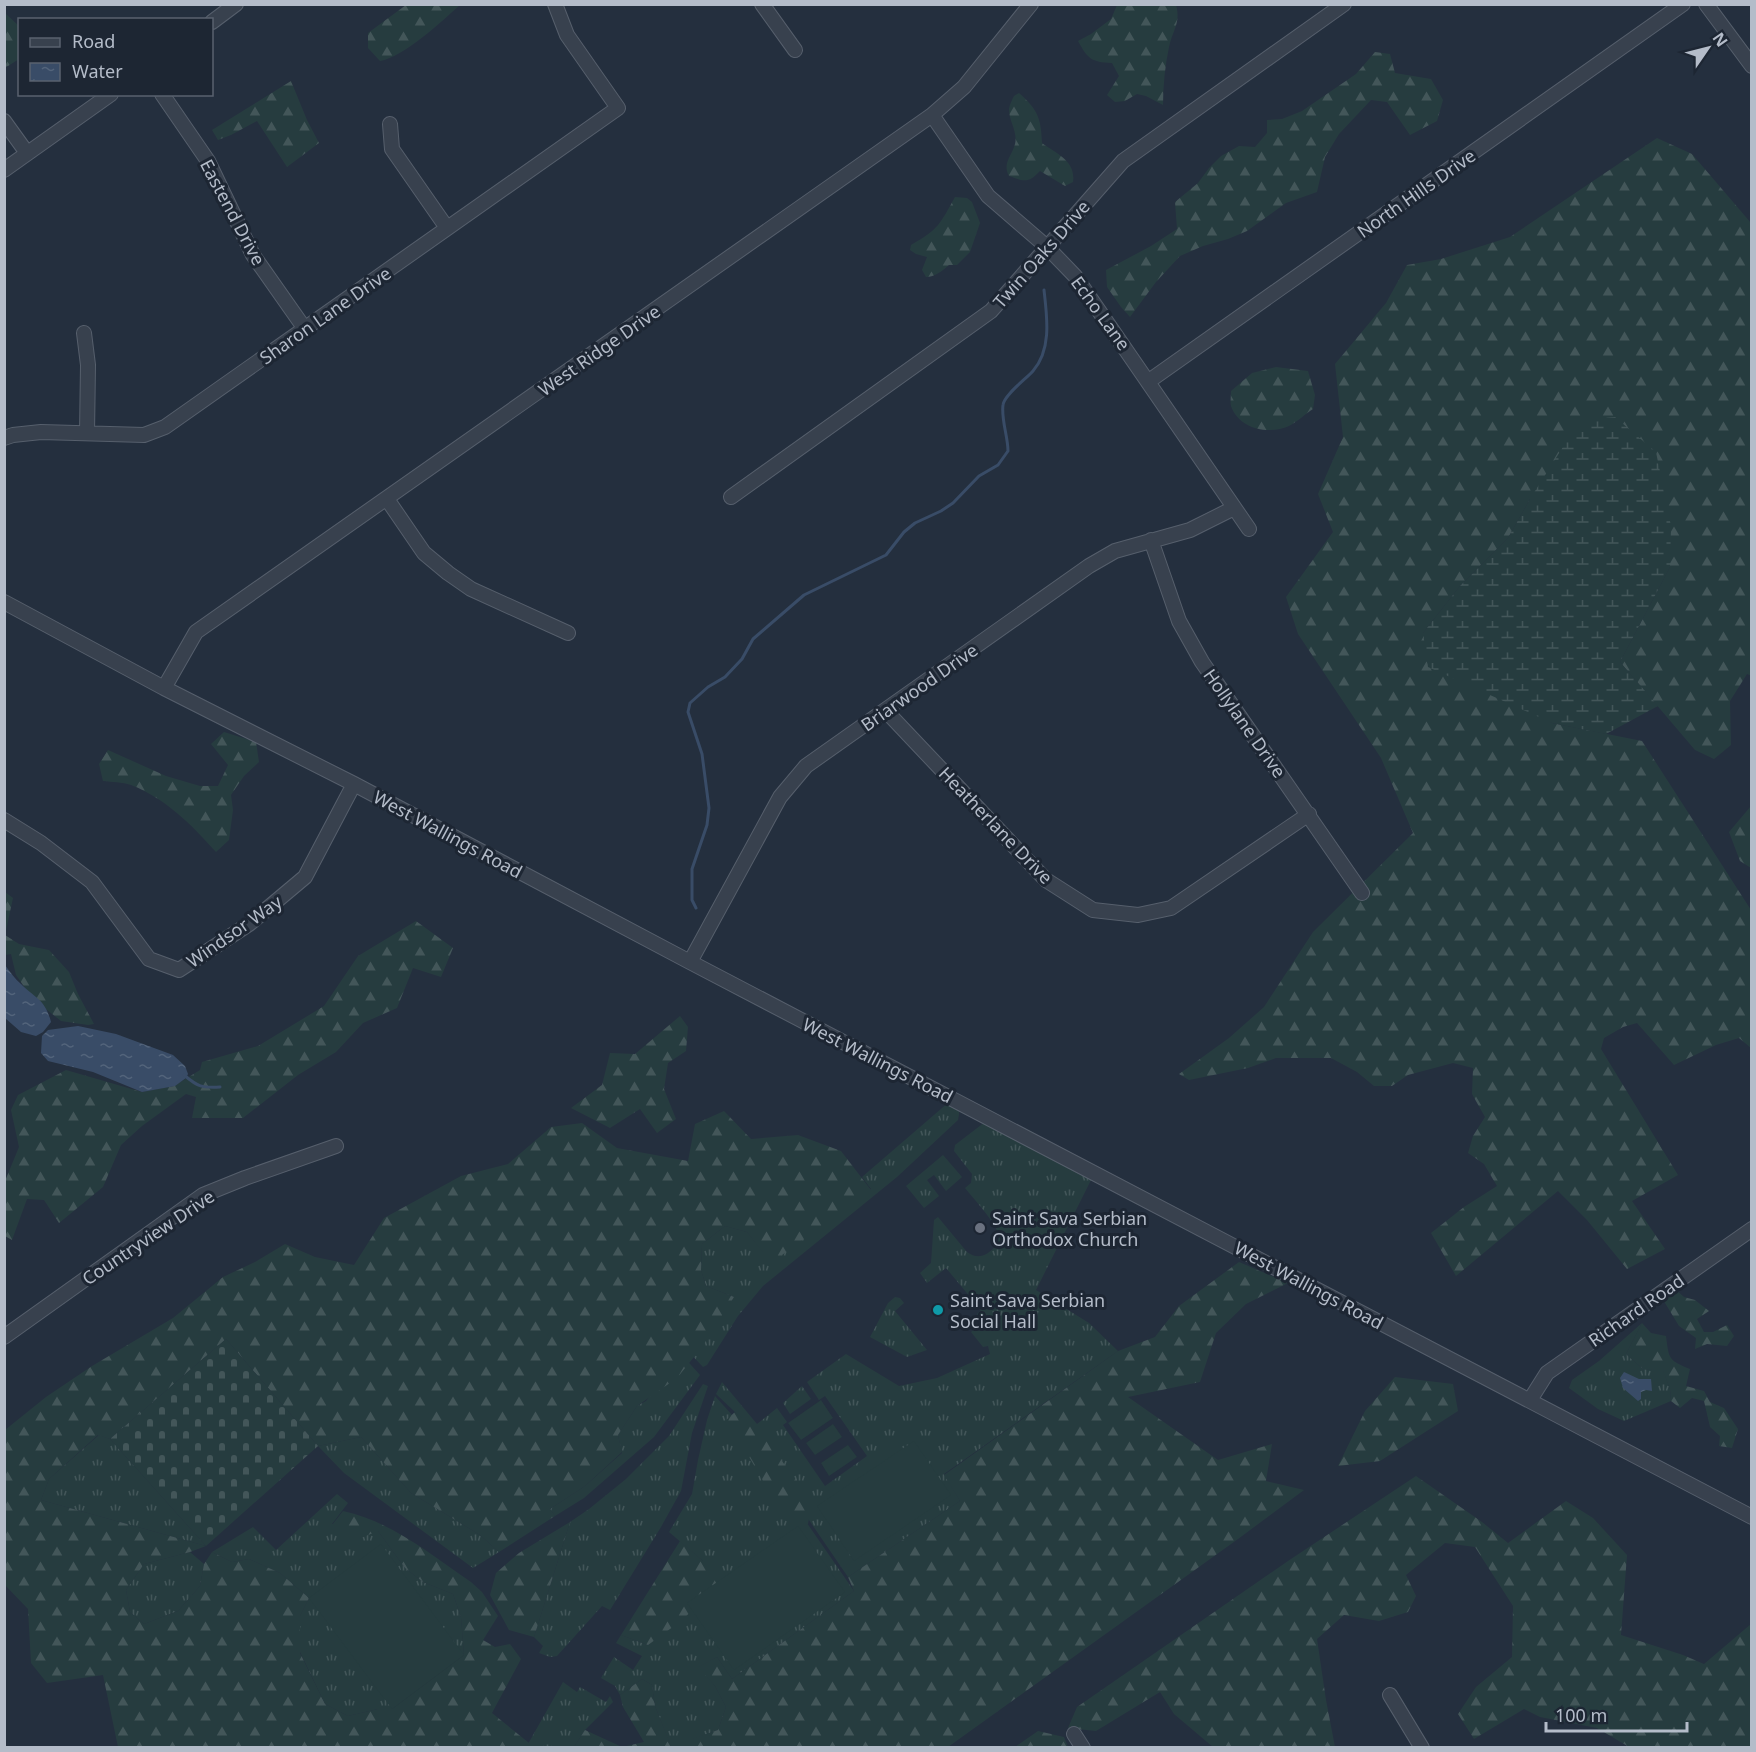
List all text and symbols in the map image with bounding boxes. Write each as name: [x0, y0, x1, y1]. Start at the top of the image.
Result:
legend: [18, 18, 213, 96]
north arrow: [1678, 18, 1738, 78]
text: N: [1708, 28, 1733, 51]
text: Road: [72, 29, 115, 53]
text: Water: [72, 59, 123, 83]
street label: North Hills Drive: [1352, 143, 1480, 243]
street label: Eastend Drive: [195, 155, 271, 269]
street label: Twin Oaks Drive: [987, 195, 1095, 313]
street label: Sharon Lane Drive: [255, 261, 395, 369]
street label: Echo Lane: [1066, 271, 1136, 355]
street label: West Ridge Drive: [533, 299, 665, 401]
street label: Briarwood Drive: [856, 638, 982, 736]
street label: Hollylane Drive: [1198, 664, 1292, 782]
street label: Heatherlane Drive: [934, 761, 1058, 889]
street label: West Wallings Road: [369, 785, 527, 883]
street label: Windsor Way: [182, 889, 287, 973]
street label: West Wallings Road: [799, 1012, 957, 1108]
street label: Countryview Drive: [77, 1184, 219, 1290]
place label: Saint Sava Serbian Orthodox Church: [992, 1206, 1147, 1251]
marker: Saint Sava Serbian Orthodox Church: [973, 1221, 987, 1235]
street label: West Wallings Road: [1230, 1236, 1388, 1334]
street label: Richard Road: [1583, 1268, 1689, 1352]
place label: Saint Sava Serbian Social Hall: [950, 1288, 1105, 1333]
marker: Saint Sava Serbian Social Hall: [931, 1303, 945, 1317]
scale bar: [1546, 1695, 1687, 1733]
text: 100 m: [1555, 1703, 1607, 1727]

